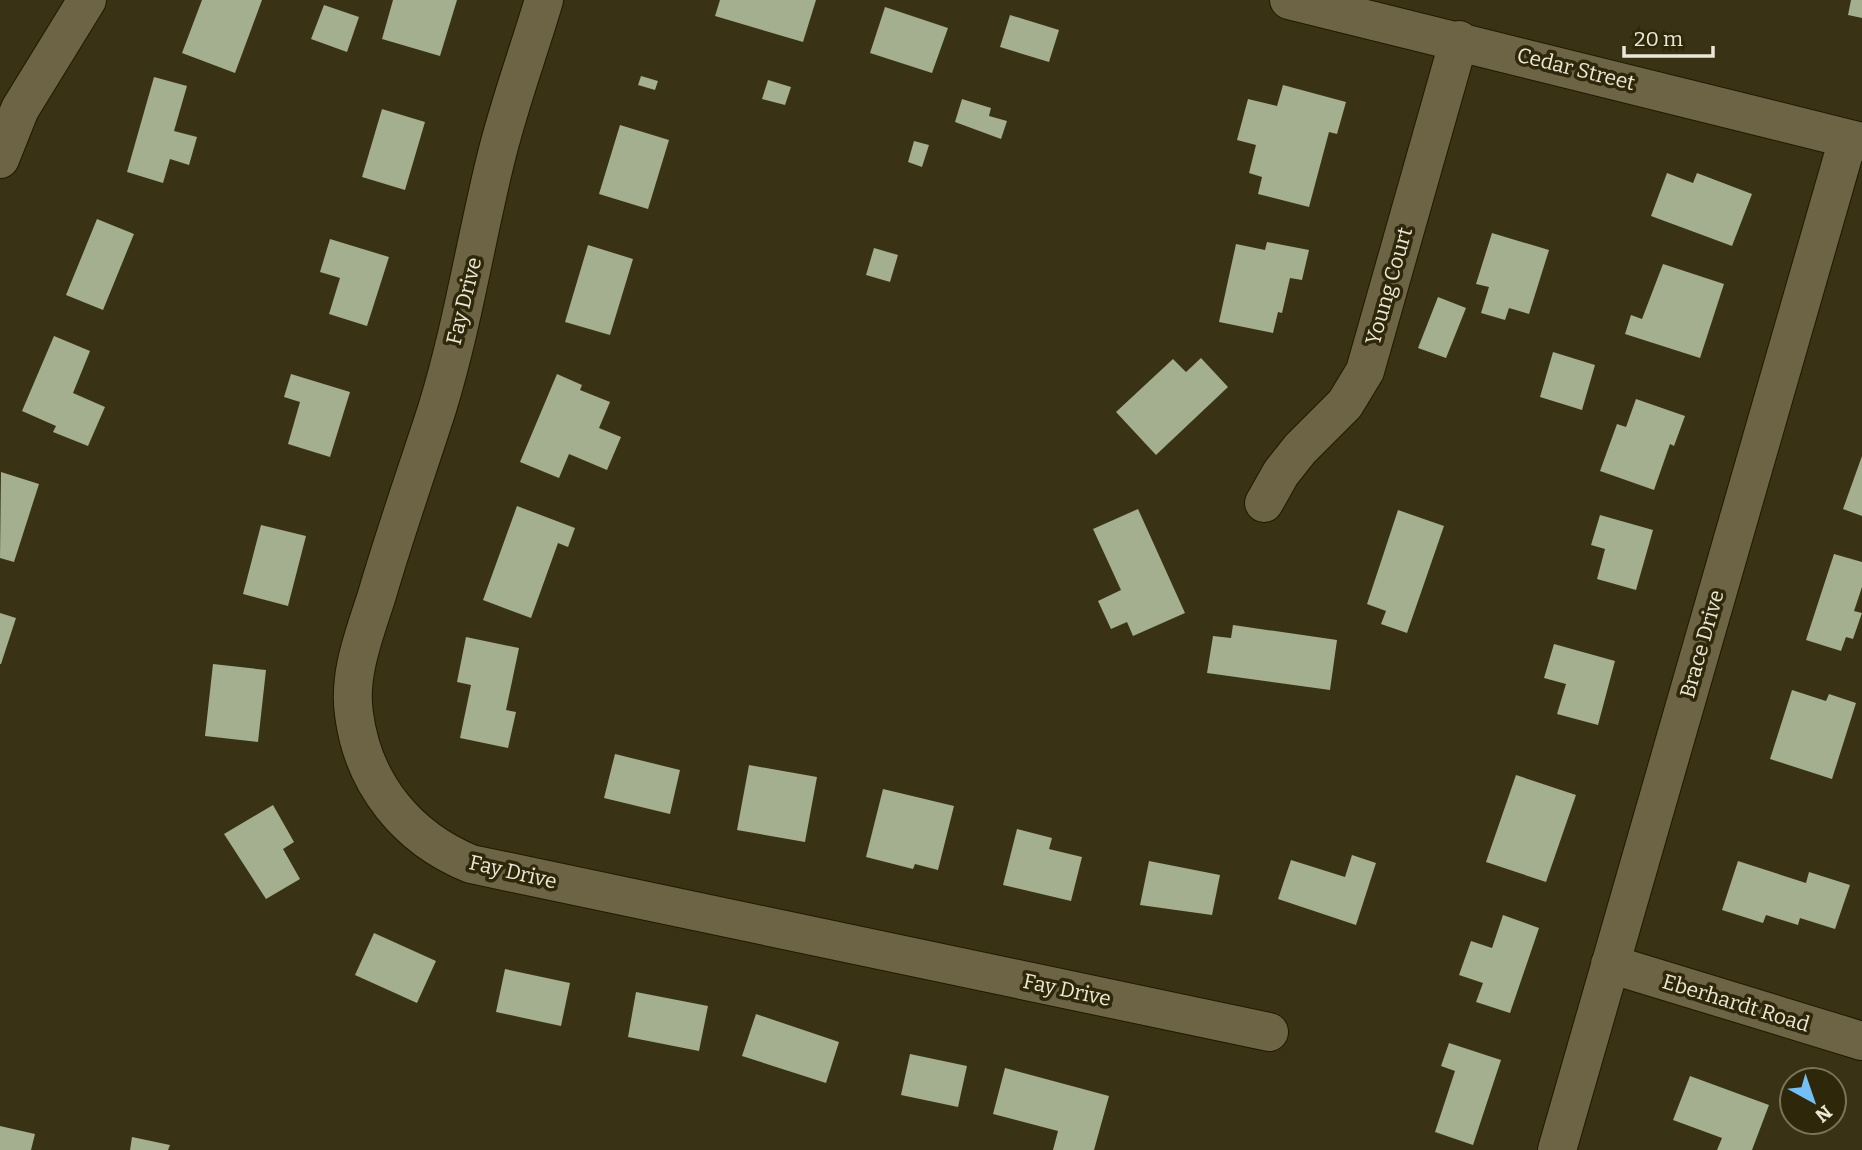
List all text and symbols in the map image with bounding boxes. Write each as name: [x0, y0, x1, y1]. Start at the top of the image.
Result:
scale bar: [1624, 14, 1713, 58]
text: 20 m: [1634, 26, 1683, 52]
street label: Cedar Street: [1514, 42, 1638, 96]
street label: Young Court: [1360, 224, 1418, 348]
street label: Fay Drive: [441, 255, 487, 347]
street label: Brace Drive: [1674, 587, 1730, 701]
street label: Fay Drive: [467, 849, 559, 895]
street label: Fay Drive: [1021, 968, 1113, 1012]
street label: Eberhardt Road: [1659, 968, 1813, 1038]
north arrow: [1778, 1066, 1848, 1136]
text: N: [1810, 1100, 1837, 1127]

